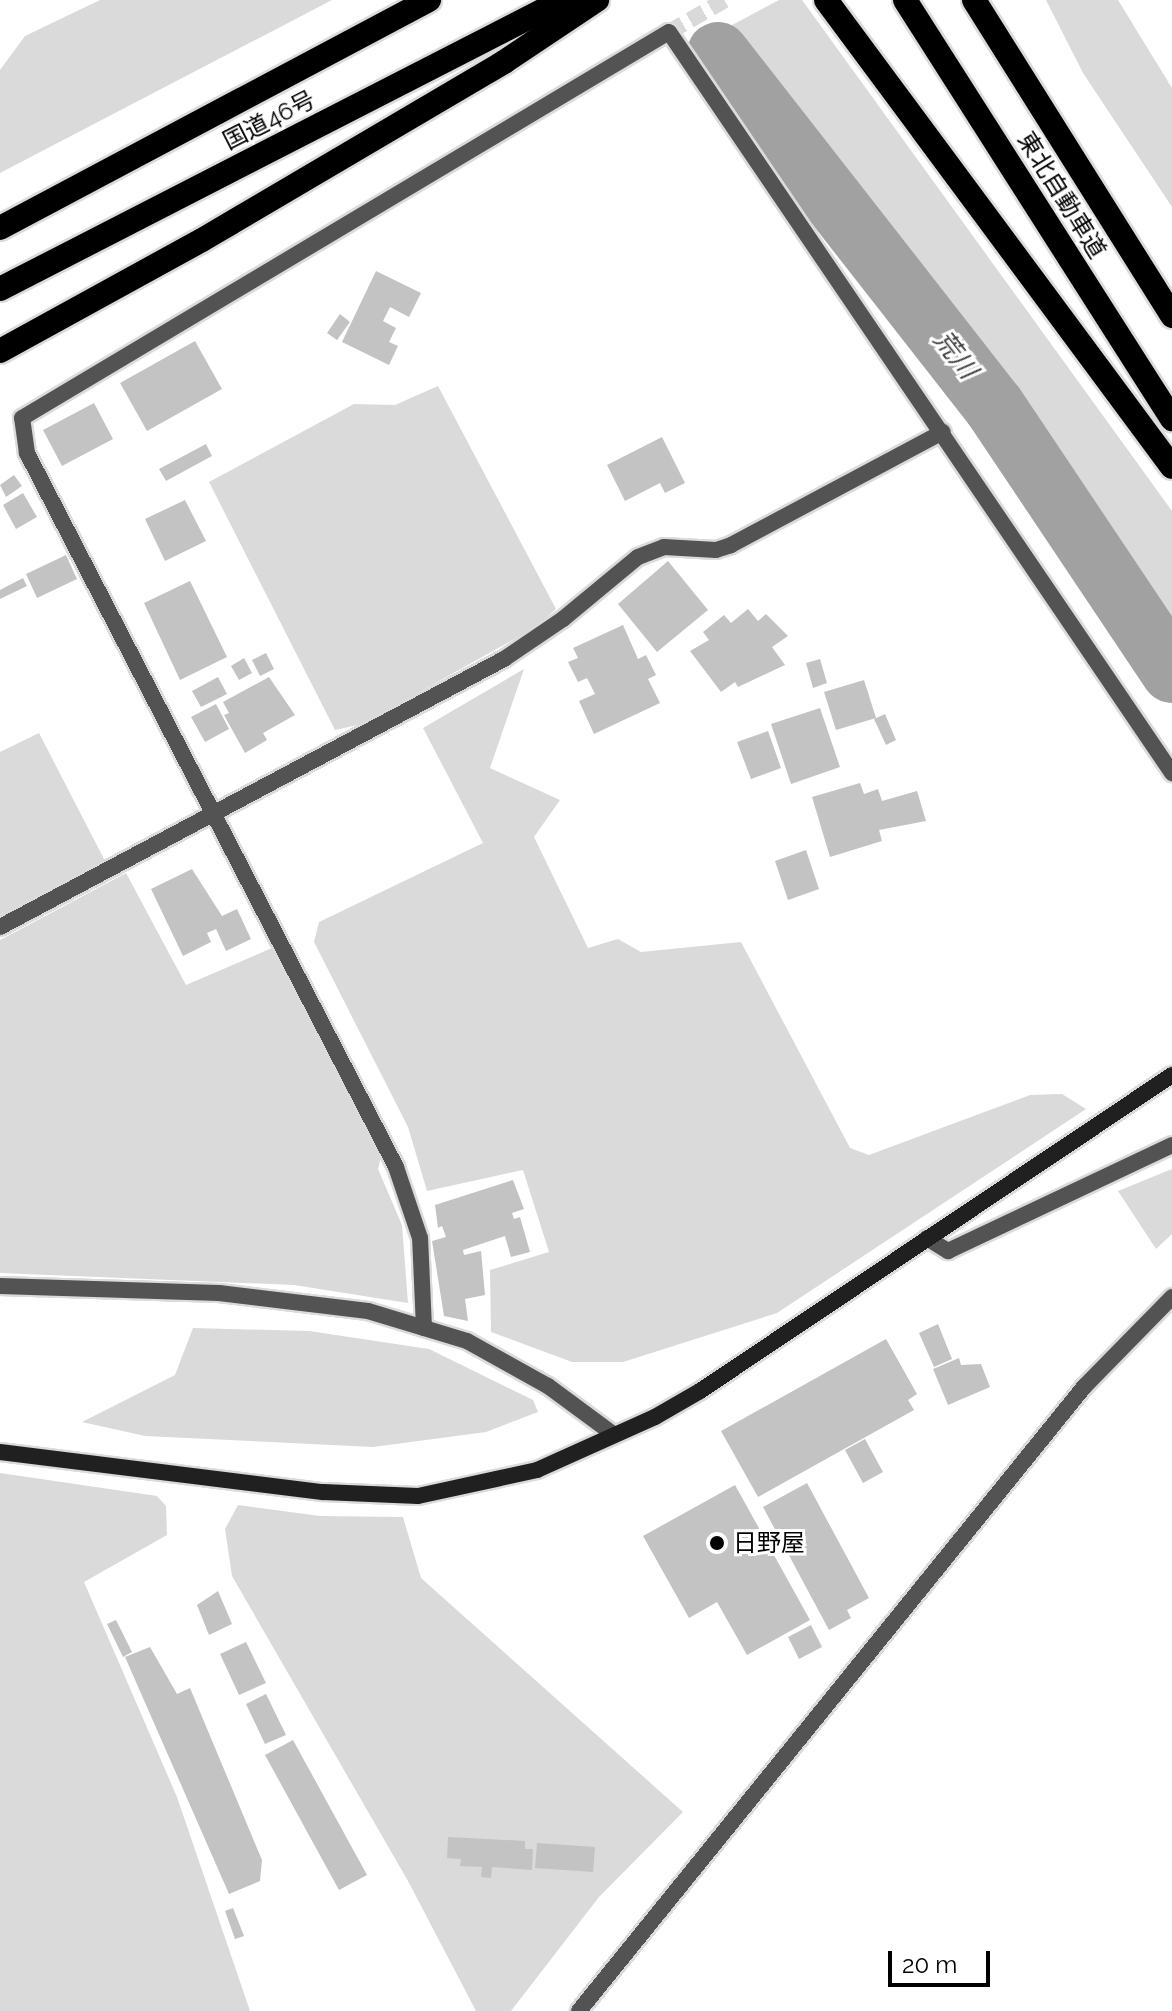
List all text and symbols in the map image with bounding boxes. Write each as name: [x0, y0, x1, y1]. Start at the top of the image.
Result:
street label: 国道46号: [218, 85, 320, 155]
street label: 東北自動車道: [1012, 126, 1112, 264]
water label: 荒川: [927, 325, 983, 385]
place label: 日野屋: [733, 1529, 805, 1557]
marker: 日野屋: [708, 1534, 726, 1552]
scale bar: [892, 1935, 994, 1985]
text: 20 m: [902, 1950, 957, 1979]

